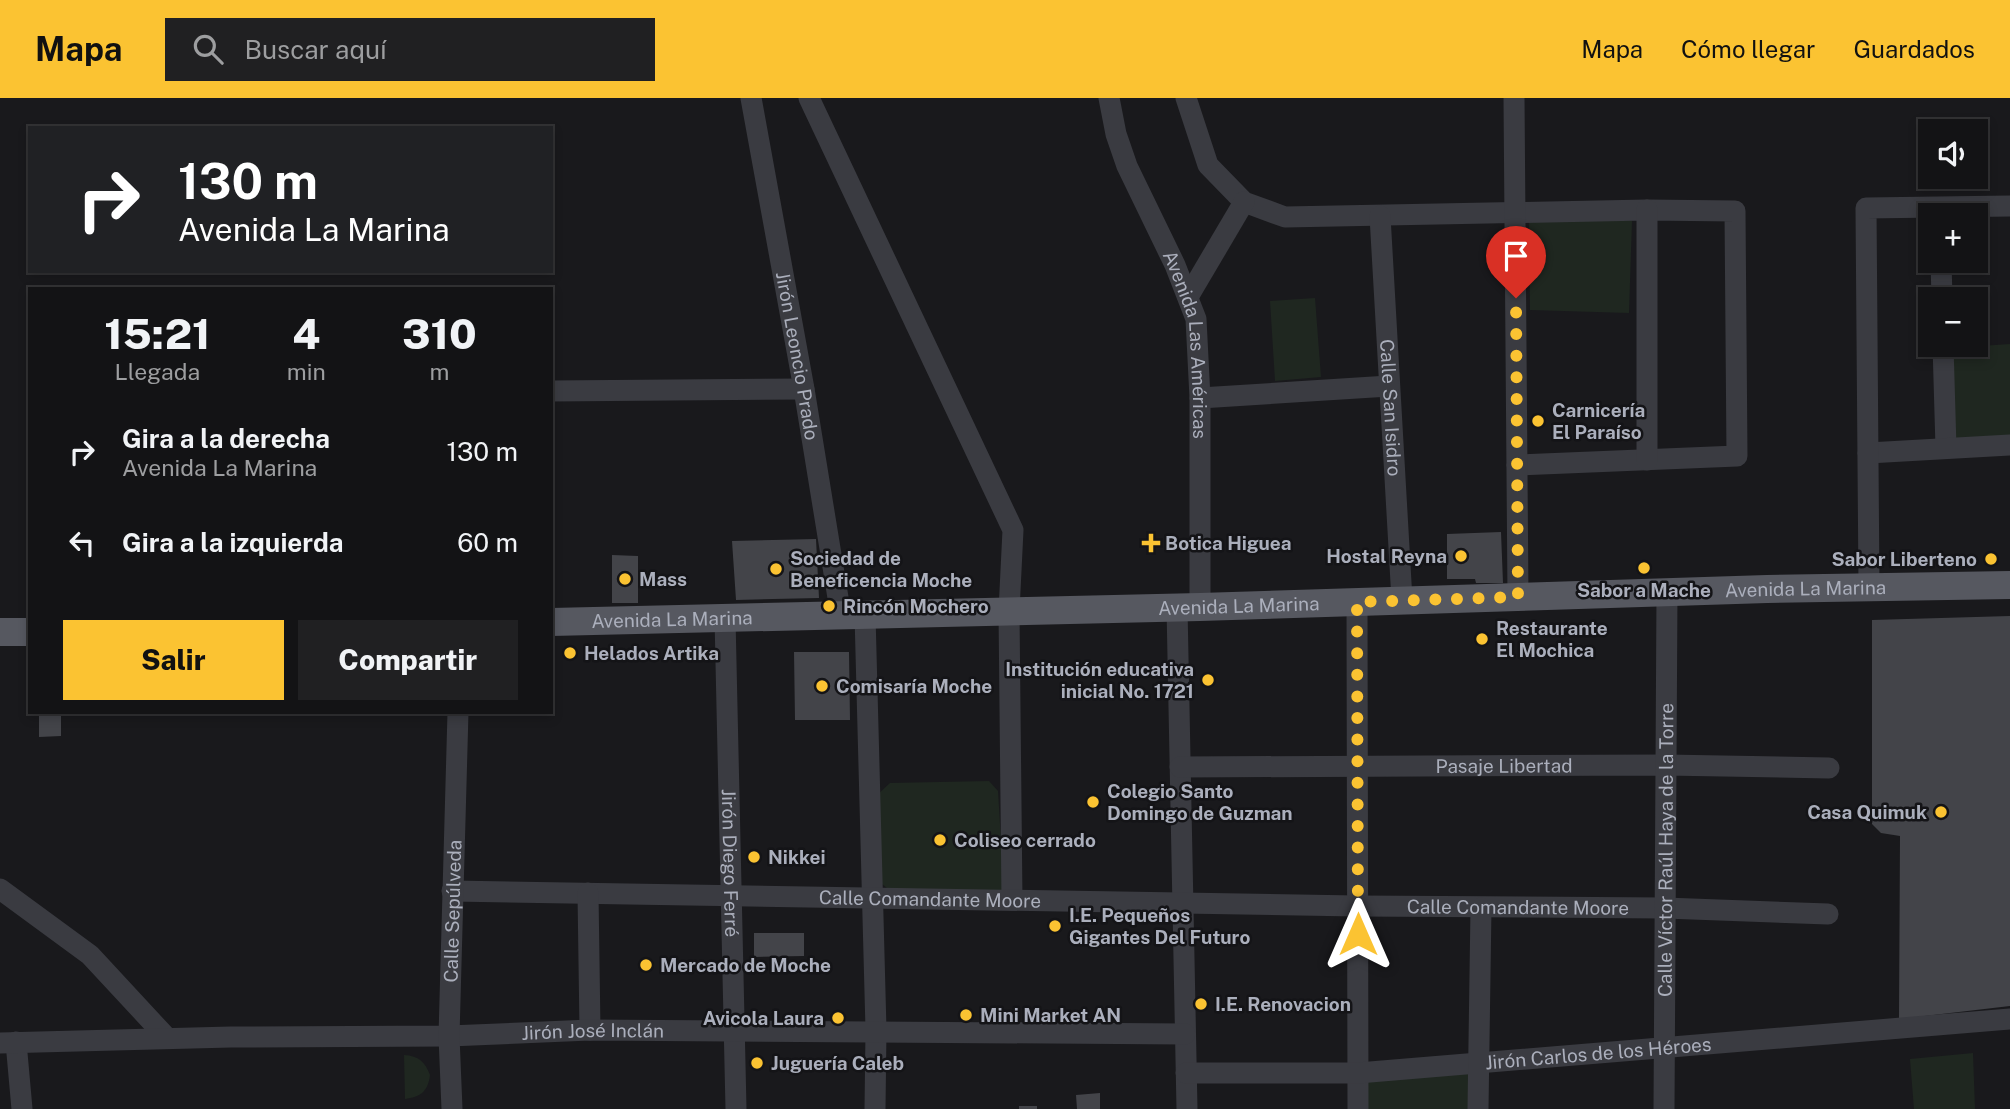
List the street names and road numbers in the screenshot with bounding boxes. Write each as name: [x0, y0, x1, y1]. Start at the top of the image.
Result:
street label: Avenida Las Américas: [1159, 247, 1211, 439]
street label: Jirón Leoncio Prado: [772, 270, 823, 442]
street label: Calle San Isidro: [1376, 338, 1406, 477]
street label: Avenida La Marina: [1724, 576, 1886, 601]
street label: Avenida La Marina: [1158, 592, 1320, 619]
street label: Avenida La Marina: [591, 606, 753, 632]
street label: Calle Víctor Raúl Haya de la Torre: [1654, 703, 1677, 997]
street label: Pasaje Libertad: [1435, 754, 1573, 777]
street label: Jirón Diego Ferré: [718, 788, 743, 937]
street label: Calle Sepúlveda: [439, 839, 465, 983]
street label: Calle Comandante Moore: [819, 886, 1041, 912]
street label: Calle Comandante Moore: [1407, 895, 1629, 919]
street label: Jirón José Inclán: [521, 1019, 664, 1044]
street label: Jirón Carlos de los Héroes: [1484, 1033, 1712, 1073]

